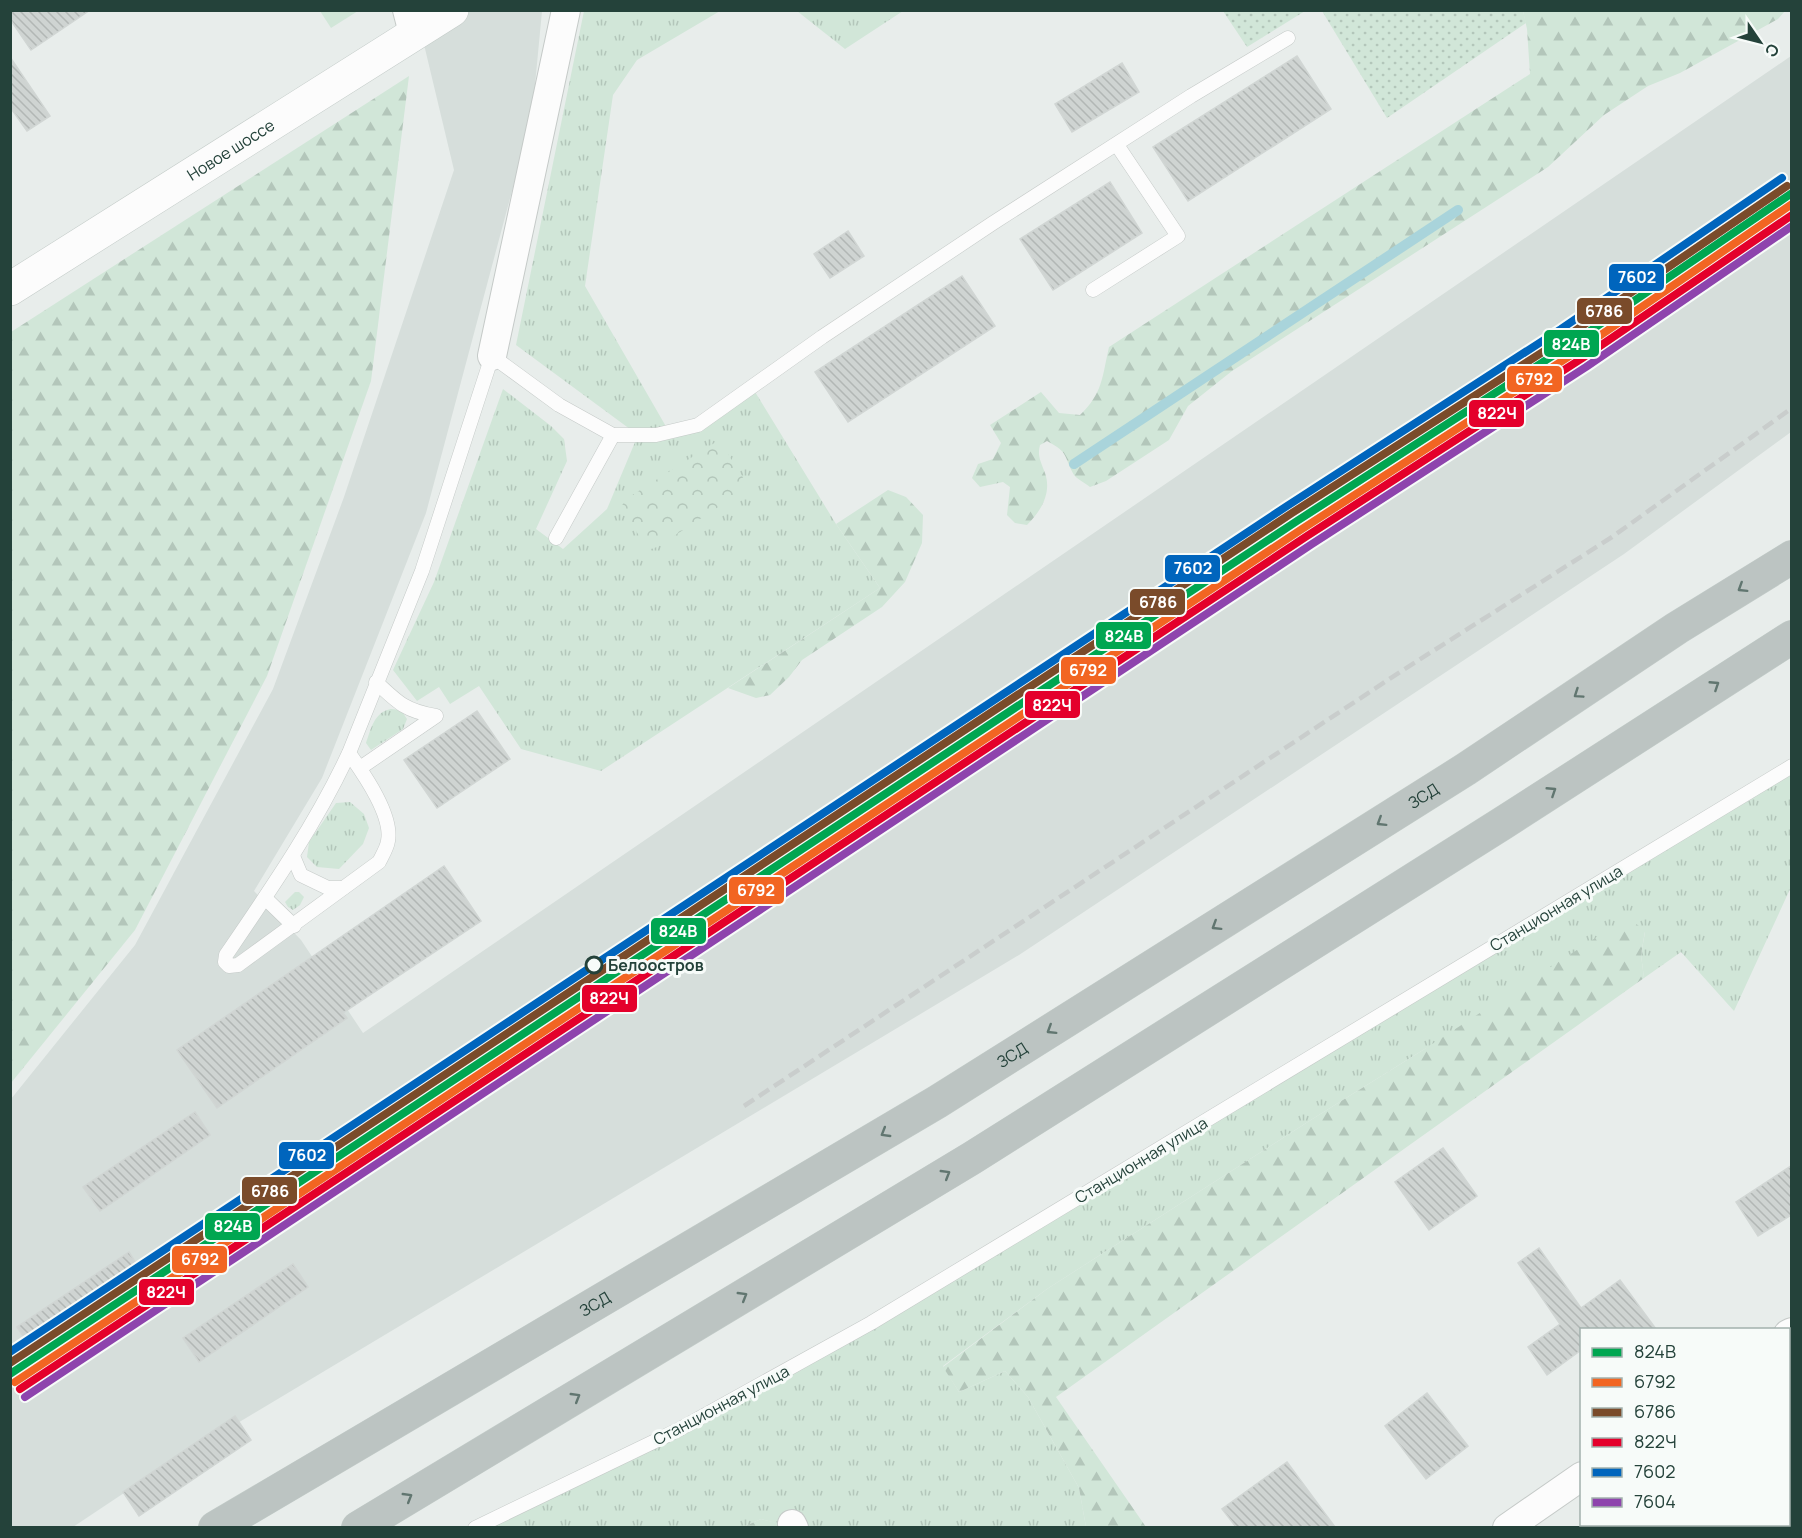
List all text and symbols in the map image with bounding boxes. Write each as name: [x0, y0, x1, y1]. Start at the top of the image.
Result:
north arrow: [1730, 12, 1790, 72]
text: С: [1760, 39, 1785, 62]
street label: Новое шоссе: [183, 114, 279, 186]
line badge: 7602: [1608, 263, 1665, 292]
text: 7602: [1618, 266, 1656, 288]
line badge: 6786: [1576, 297, 1633, 325]
text: 6786: [1585, 300, 1623, 322]
line badge: 824В: [1543, 329, 1600, 358]
text: 824В: [1552, 333, 1590, 355]
line badge: 6792: [1506, 365, 1563, 393]
text: 6792: [1515, 368, 1553, 390]
line badge: 822Ч: [1468, 399, 1525, 428]
text: 822Ч: [1477, 402, 1517, 424]
line badge: 7602: [1164, 554, 1221, 583]
text: 7602: [1174, 557, 1212, 579]
one-way arrow: [1738, 580, 1748, 592]
line badge: 6786: [1129, 588, 1186, 616]
text: 6786: [1139, 591, 1177, 613]
line badge: 824В: [1095, 621, 1152, 650]
text: 824В: [1105, 625, 1143, 647]
line badge: 6792: [1060, 656, 1117, 685]
text: 6792: [1069, 659, 1107, 681]
one-way arrow: [1709, 681, 1720, 692]
one-way arrow: [1574, 687, 1585, 698]
line badge: 822Ч: [1024, 690, 1081, 719]
text: 822Ч: [1032, 694, 1072, 716]
street label: ЗСД: [1404, 778, 1443, 814]
one-way arrow: [1545, 787, 1556, 798]
one-way arrow: [1377, 815, 1387, 827]
street label: Станционная улица: [1486, 860, 1626, 956]
line badge: 6792: [728, 876, 785, 905]
text: 6792: [737, 879, 775, 901]
line badge: 824В: [650, 917, 707, 945]
one-way arrow: [1212, 919, 1222, 931]
text: 824В: [659, 920, 697, 942]
place label: Белоостров: [608, 954, 704, 976]
marker: Белоостров: [585, 956, 603, 974]
line badge: 822Ч: [581, 984, 638, 1013]
text: 822Ч: [589, 987, 629, 1009]
one-way arrow: [1047, 1023, 1058, 1034]
street label: ЗСД: [992, 1037, 1032, 1073]
street label: Станционная улица: [1071, 1112, 1211, 1208]
one-way arrow: [881, 1125, 891, 1137]
line badge: 7602: [278, 1141, 335, 1170]
text: 7602: [288, 1144, 326, 1166]
one-way arrow: [940, 1169, 950, 1181]
line badge: 6786: [241, 1176, 298, 1205]
text: 6786: [251, 1180, 289, 1202]
line badge: 824В: [204, 1212, 261, 1241]
text: 824В: [214, 1215, 252, 1237]
line badge: 6792: [171, 1245, 228, 1274]
text: 6792: [181, 1248, 219, 1270]
line badge: 822Ч: [138, 1278, 195, 1306]
text: 822Ч: [146, 1281, 186, 1303]
street label: ЗСД: [575, 1286, 615, 1322]
one-way arrow: [737, 1292, 747, 1304]
legend: [1580, 1328, 1790, 1526]
text: 824В: [1634, 1339, 1676, 1363]
street label: Станционная улица: [649, 1360, 793, 1450]
text: 6792: [1634, 1369, 1676, 1393]
one-way arrow: [570, 1392, 580, 1404]
text: 6786: [1634, 1399, 1676, 1423]
text: 822Ч: [1634, 1429, 1677, 1453]
text: 7602: [1634, 1459, 1675, 1483]
text: 7604: [1634, 1489, 1676, 1513]
one-way arrow: [402, 1493, 412, 1505]

